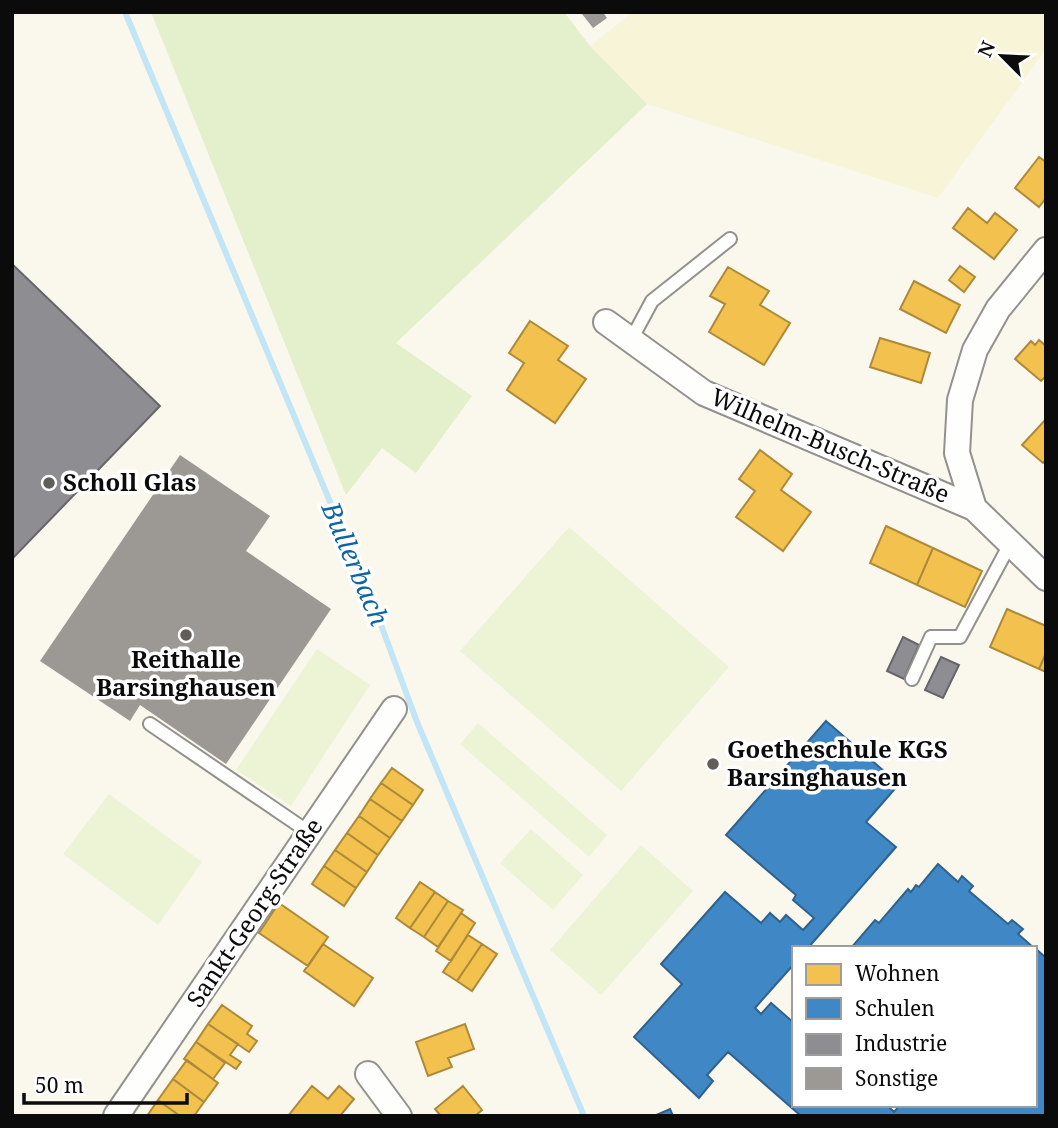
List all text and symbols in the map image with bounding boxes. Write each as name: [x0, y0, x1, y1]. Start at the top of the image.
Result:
north arrow: [967, 21, 1037, 91]
text: N: [972, 37, 1001, 61]
street label: Wilhelm-Busch-Straße: [706, 379, 955, 510]
place label: Scholl Glas: [63, 465, 196, 498]
marker: Scholl Glas: [41, 475, 57, 491]
water label: Bullerbach: [313, 495, 398, 631]
marker: Reithalle Barsinghausen: [178, 627, 194, 643]
place label: Reithalle Barsinghausen: [96, 642, 276, 703]
place label: Goetheschule KGS Barsinghausen: [727, 732, 948, 793]
marker: Goetheschule KGS Barsinghausen: [705, 756, 721, 772]
street label: Sankt-Georg-Straße: [178, 811, 329, 1013]
legend: [792, 946, 1037, 1107]
text: Wohnen: [855, 959, 940, 987]
text: Schulen: [855, 994, 935, 1022]
text: Industrie: [855, 1029, 947, 1057]
scale bar: [24, 1062, 187, 1106]
text: Sonstige: [855, 1064, 938, 1092]
text: 50 m: [35, 1071, 84, 1099]

